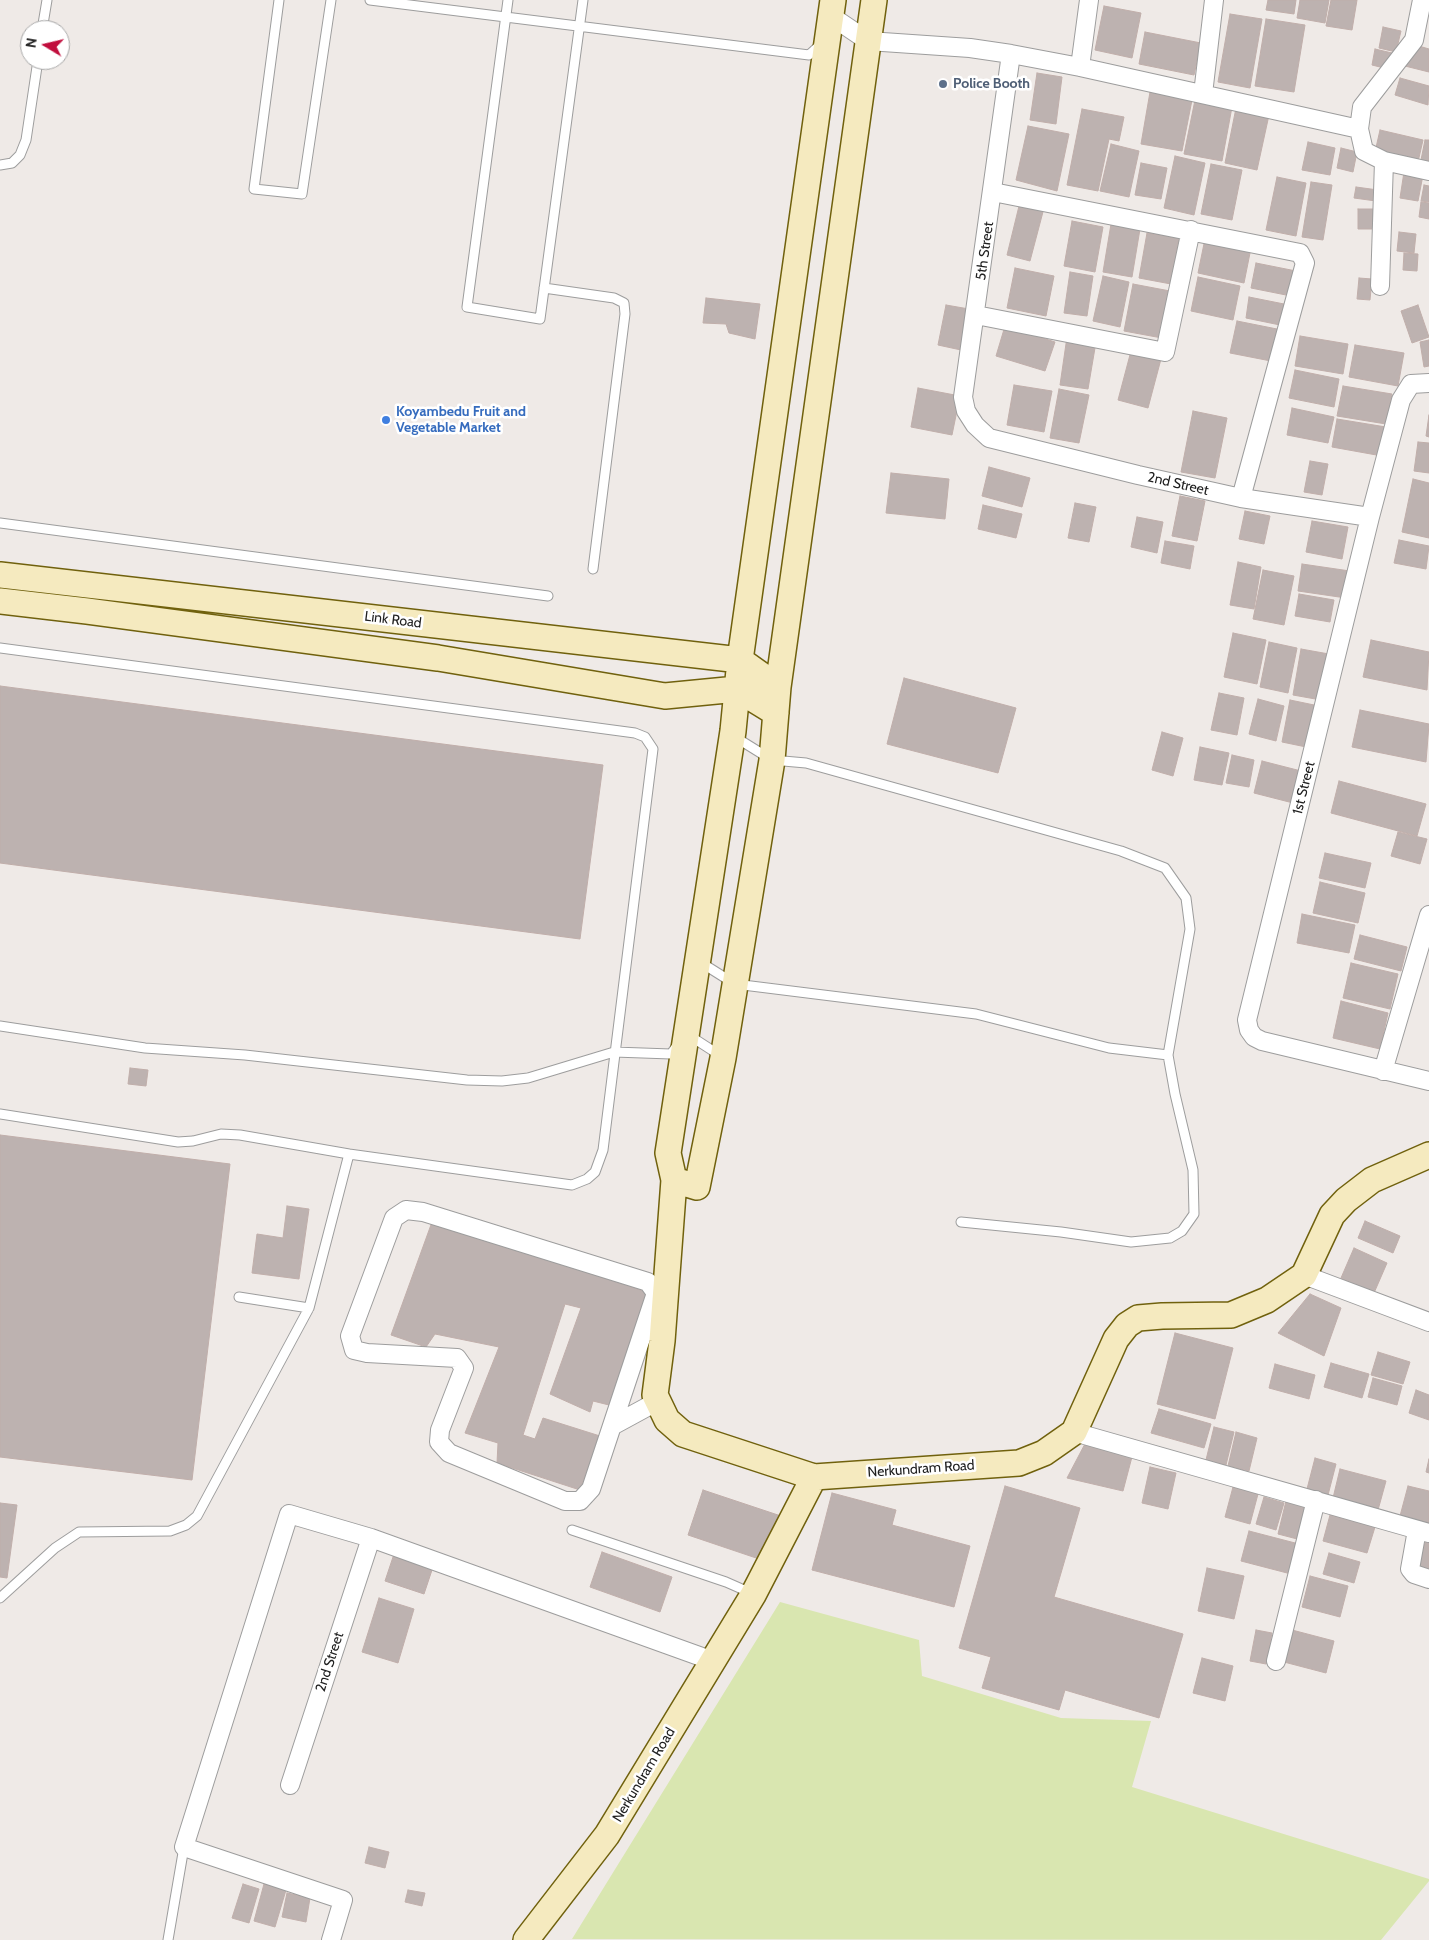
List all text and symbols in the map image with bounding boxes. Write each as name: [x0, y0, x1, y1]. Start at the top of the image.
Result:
north arrow: [20, 20, 70, 70]
text: N: [22, 37, 41, 49]
place label: Police Booth: [953, 76, 1030, 92]
marker: Police Booth: [937, 78, 949, 90]
street label: 5th Street: [973, 221, 997, 281]
place label: Koyambedu Fruit and Vegetable Market: [396, 404, 526, 437]
marker: Koyambedu Fruit and Vegetable Market: [380, 414, 392, 426]
street label: 2nd Street: [1146, 469, 1210, 499]
street label: Link Road: [363, 608, 423, 632]
street label: 1st Street: [1289, 760, 1319, 816]
street label: Nerkundram Road: [867, 1457, 975, 1481]
street label: 2nd Street: [312, 1630, 348, 1694]
street label: Nerkundram Road: [609, 1725, 679, 1825]

